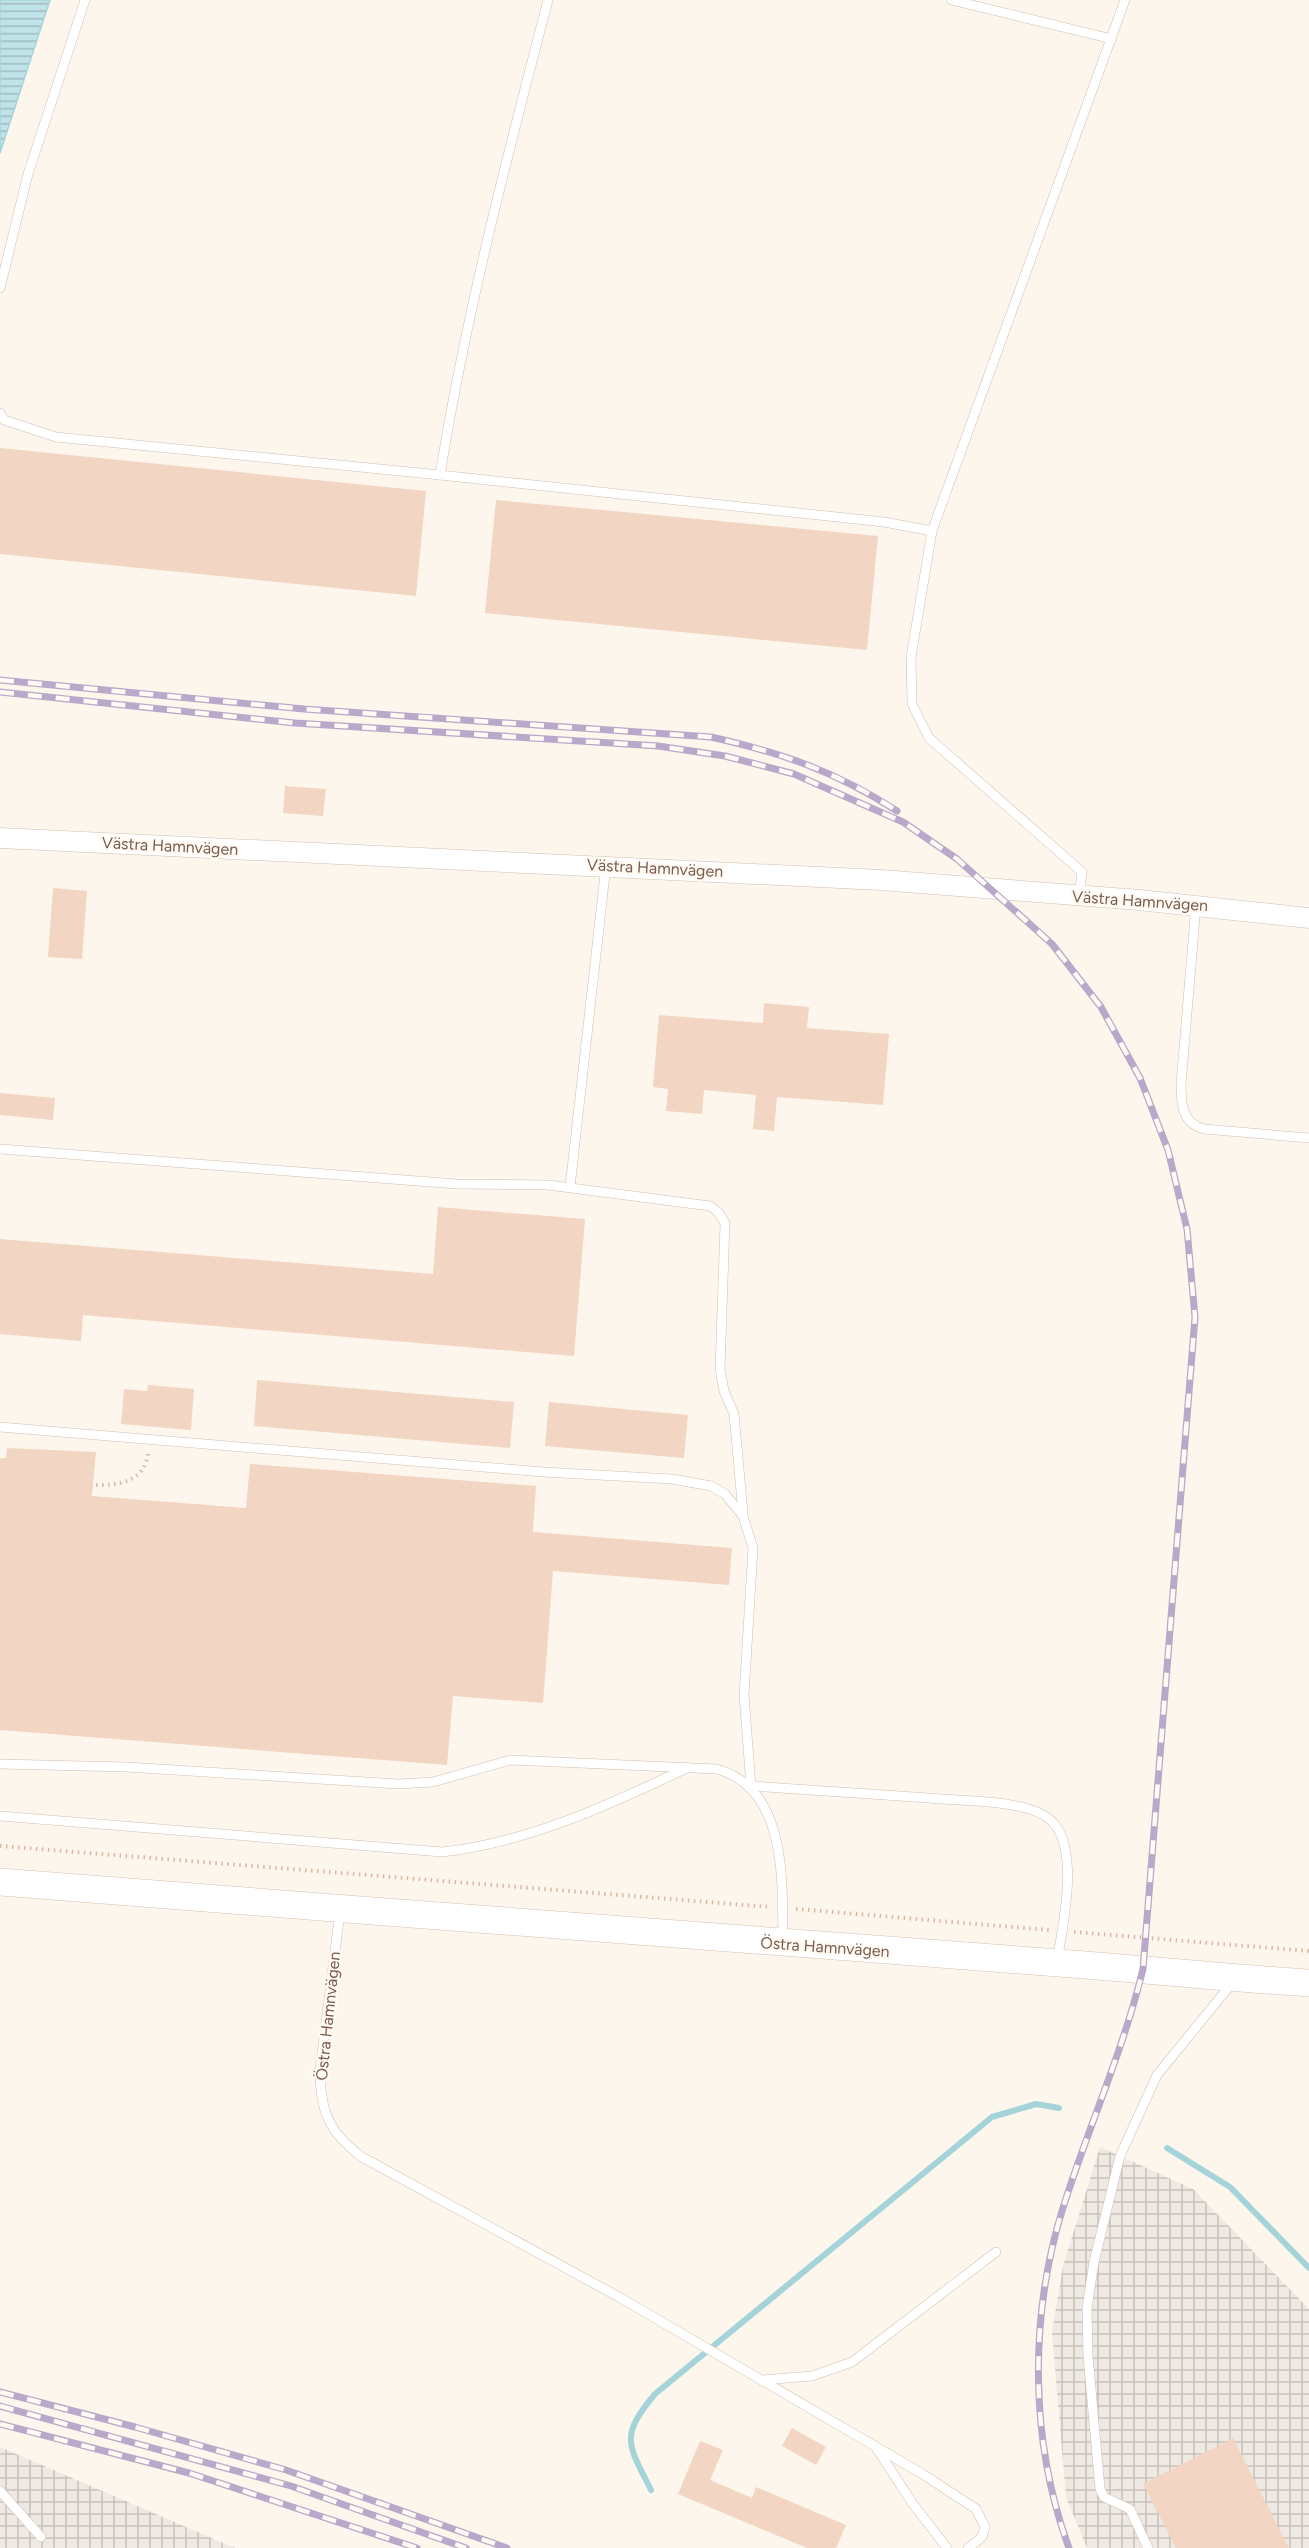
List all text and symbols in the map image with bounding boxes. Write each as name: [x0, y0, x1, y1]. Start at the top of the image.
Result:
street label: Västra Hamnvägen: [101, 833, 239, 859]
street label: Västra Hamnvägen: [586, 855, 724, 881]
street label: Västra Hamnvägen: [1071, 887, 1209, 915]
street label: Östra Hamnvägen: [760, 1933, 890, 1961]
street label: Östra Hamnvägen: [312, 1951, 344, 2081]

